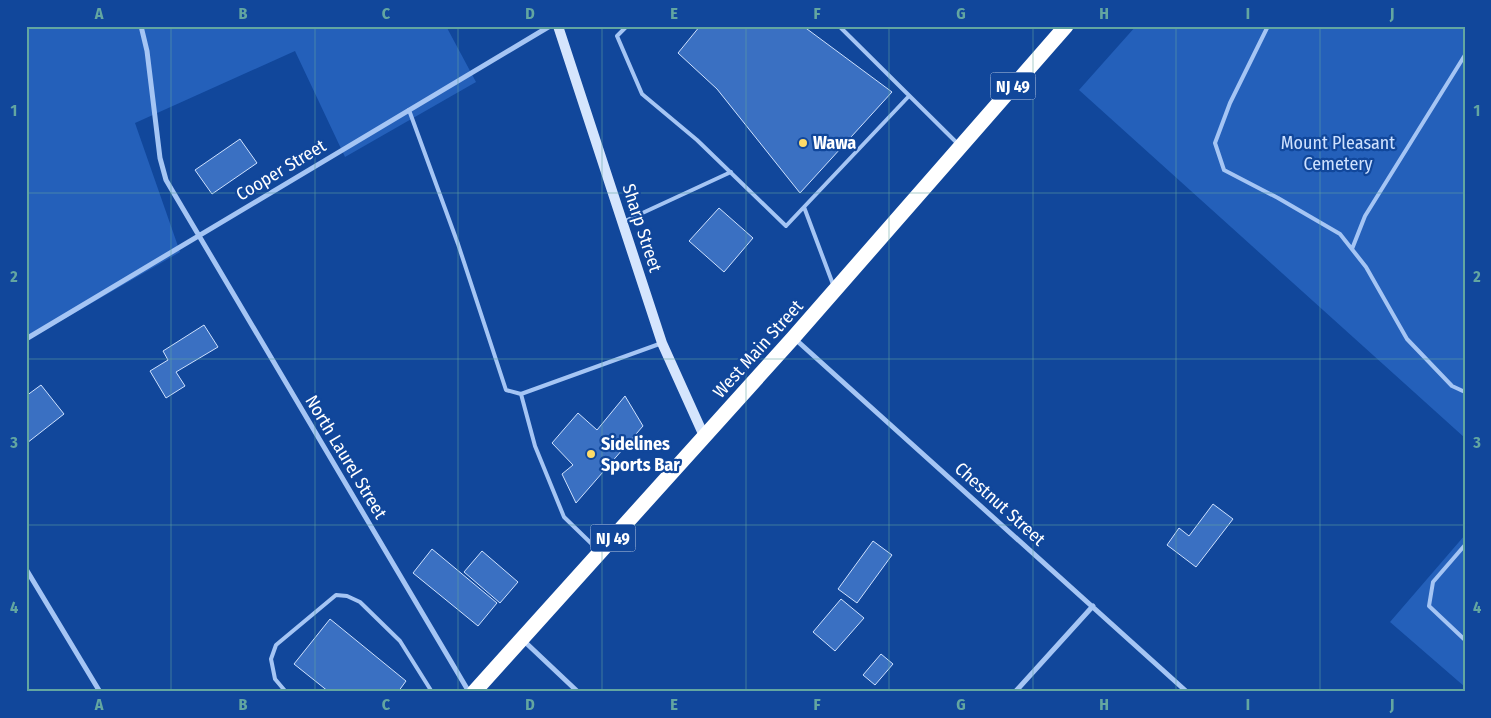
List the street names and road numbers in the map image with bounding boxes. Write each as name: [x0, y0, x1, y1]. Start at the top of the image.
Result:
road number: NJ 49: [990, 72, 1036, 100]
street label: Cooper Street: [232, 135, 330, 205]
street label: Sharp Street: [617, 181, 667, 275]
street label: West Main Street: [708, 295, 808, 402]
street label: North Laurel Street: [300, 391, 392, 523]
street label: Chestnut Street: [950, 458, 1050, 550]
road number: NJ 49: [590, 524, 636, 552]

